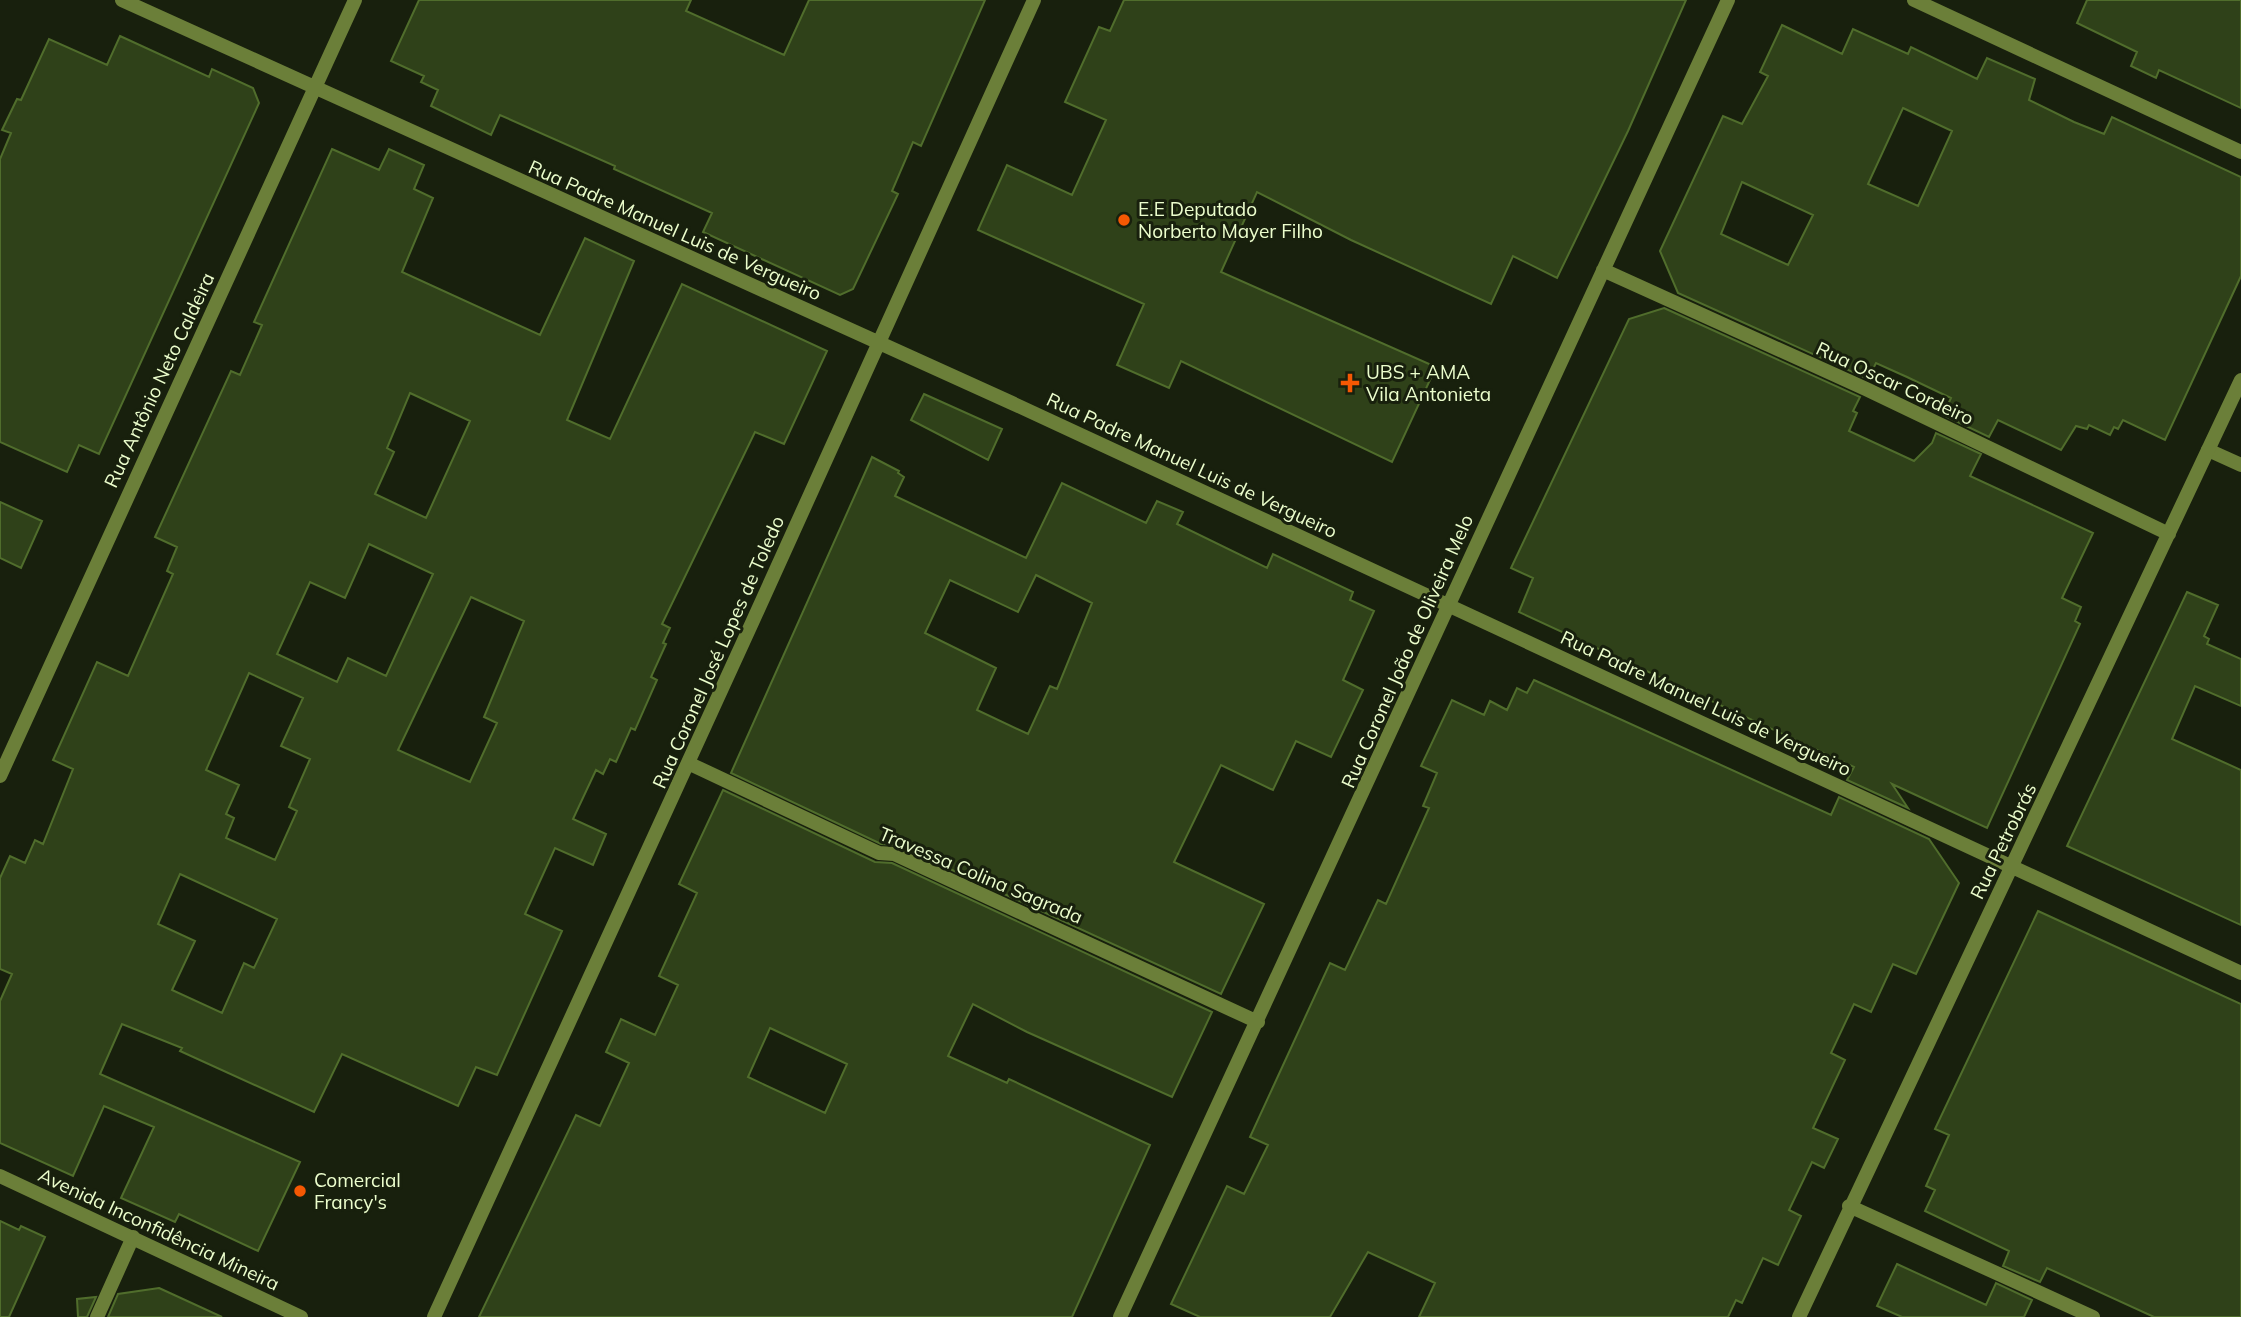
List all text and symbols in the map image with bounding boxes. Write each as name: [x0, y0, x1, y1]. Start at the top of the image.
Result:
street label: Rua Padre Manuel Luis de Vergueiro: [525, 154, 825, 306]
place label: E.E Deputado Norberto Mayer Filho: [1138, 197, 1323, 243]
marker: E.E Deputado Norberto Mayer Filho: [1116, 212, 1132, 228]
street label: Rua Antônio Neto Caldeira: [99, 269, 219, 491]
street label: Rua Oscar Cordeiro: [1812, 336, 1978, 430]
place label: UBS + AMA Vila Antonieta: [1366, 360, 1491, 406]
marker: UBS + AMA Vila Antonieta: [1340, 373, 1360, 393]
street label: Rua Padre Manuel Luis de Vergueiro: [1043, 387, 1341, 543]
street label: Rua Coronel João de Oliveira Melo: [1336, 510, 1478, 792]
street label: Rua Coronel José Lopes de Toledo: [647, 512, 789, 792]
street label: Rua Padre Manuel Luis de Vergueiro: [1557, 625, 1855, 781]
street label: Rua Petrobrás: [1965, 779, 2041, 903]
street label: Travessa Colina Sagrada: [875, 821, 1087, 929]
street label: Avenida Inconfidência Mineira: [35, 1162, 283, 1296]
place label: Comercial Francy's: [314, 1168, 401, 1214]
marker: Comercial Francy's: [292, 1183, 308, 1199]

